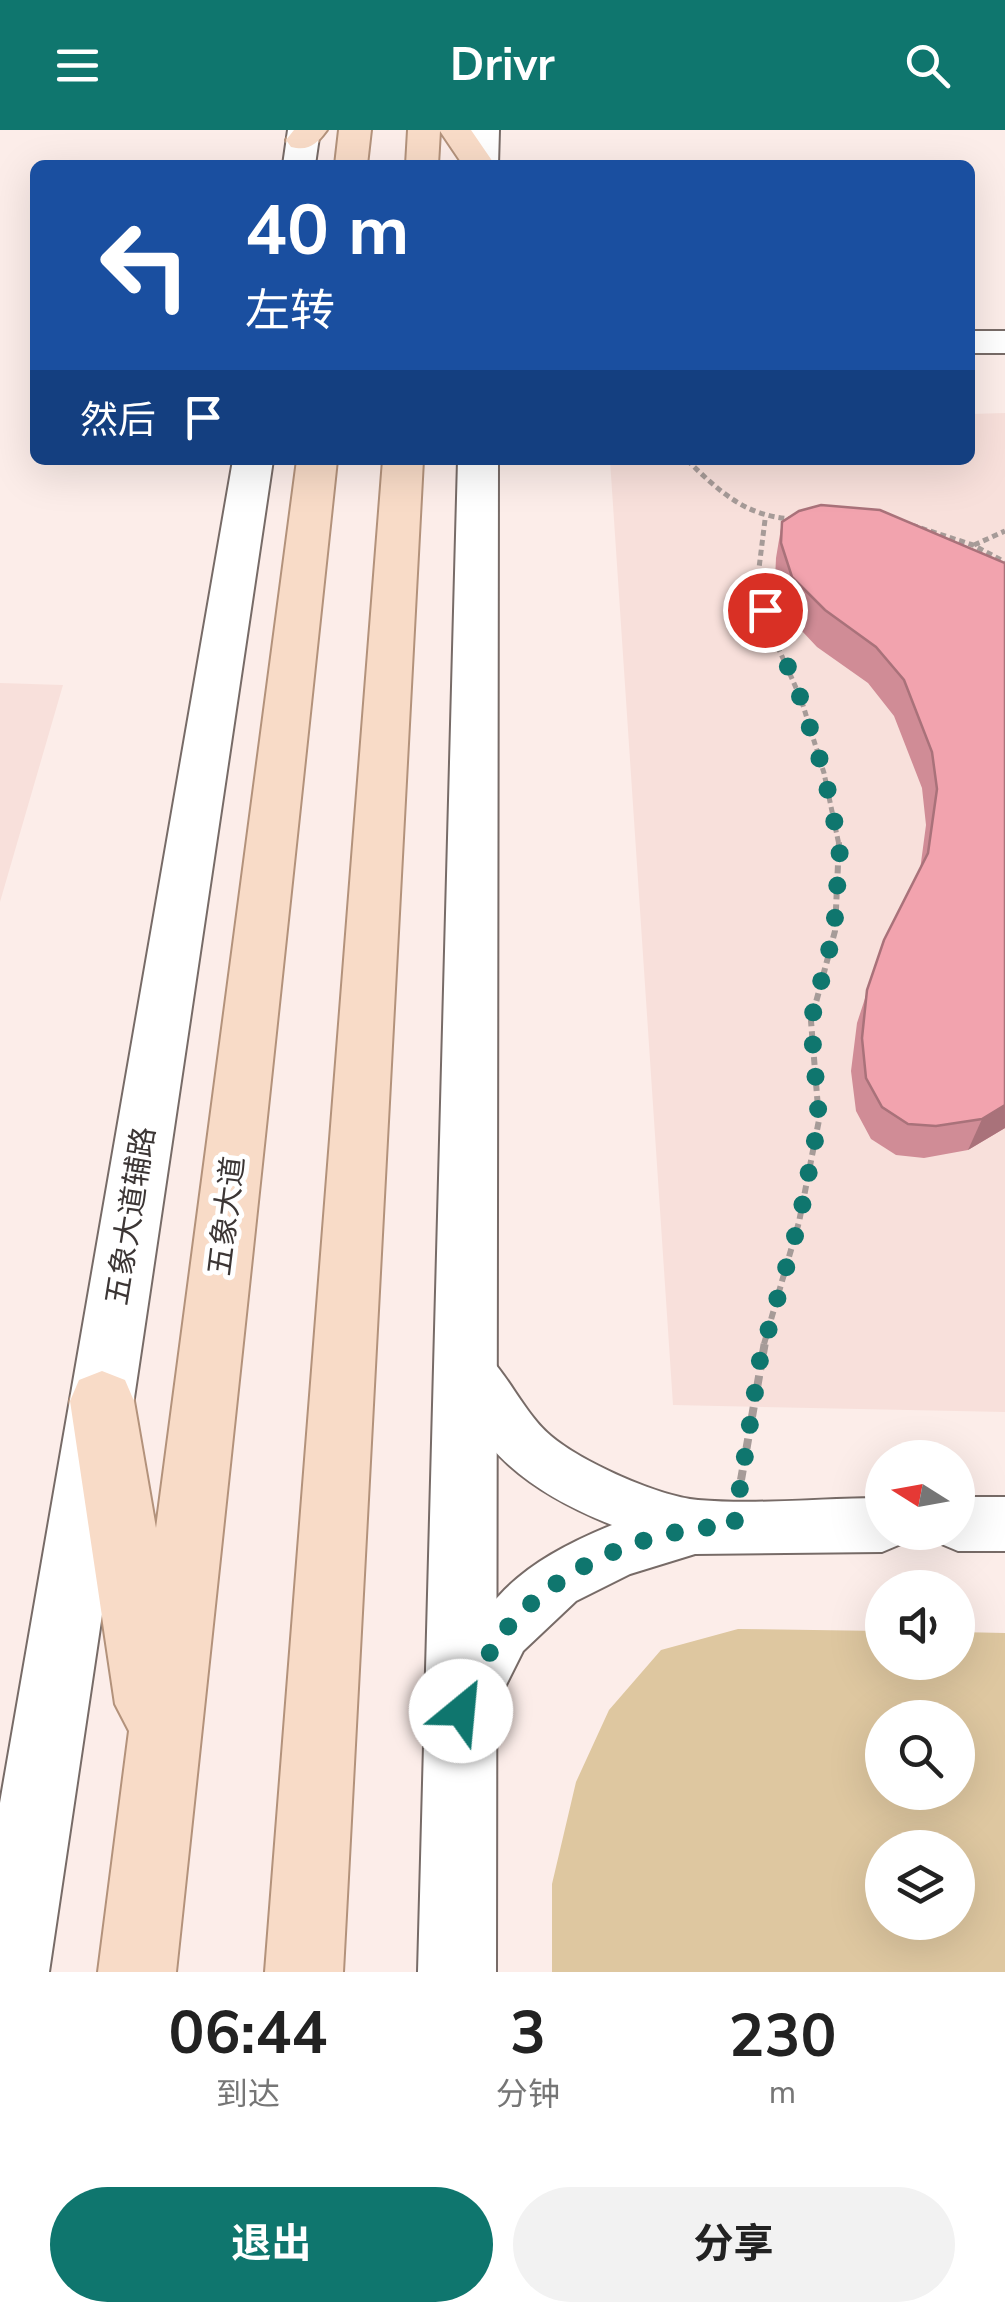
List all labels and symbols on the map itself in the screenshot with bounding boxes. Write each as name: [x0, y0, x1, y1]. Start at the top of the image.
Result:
pin: [723, 568, 808, 653]
street label: 五象大道辅路: [97, 1124, 165, 1308]
street label: 五象大道: [199, 1154, 255, 1278]
north arrow: [865, 1440, 975, 1550]
position arrow: [409, 1659, 513, 1763]

